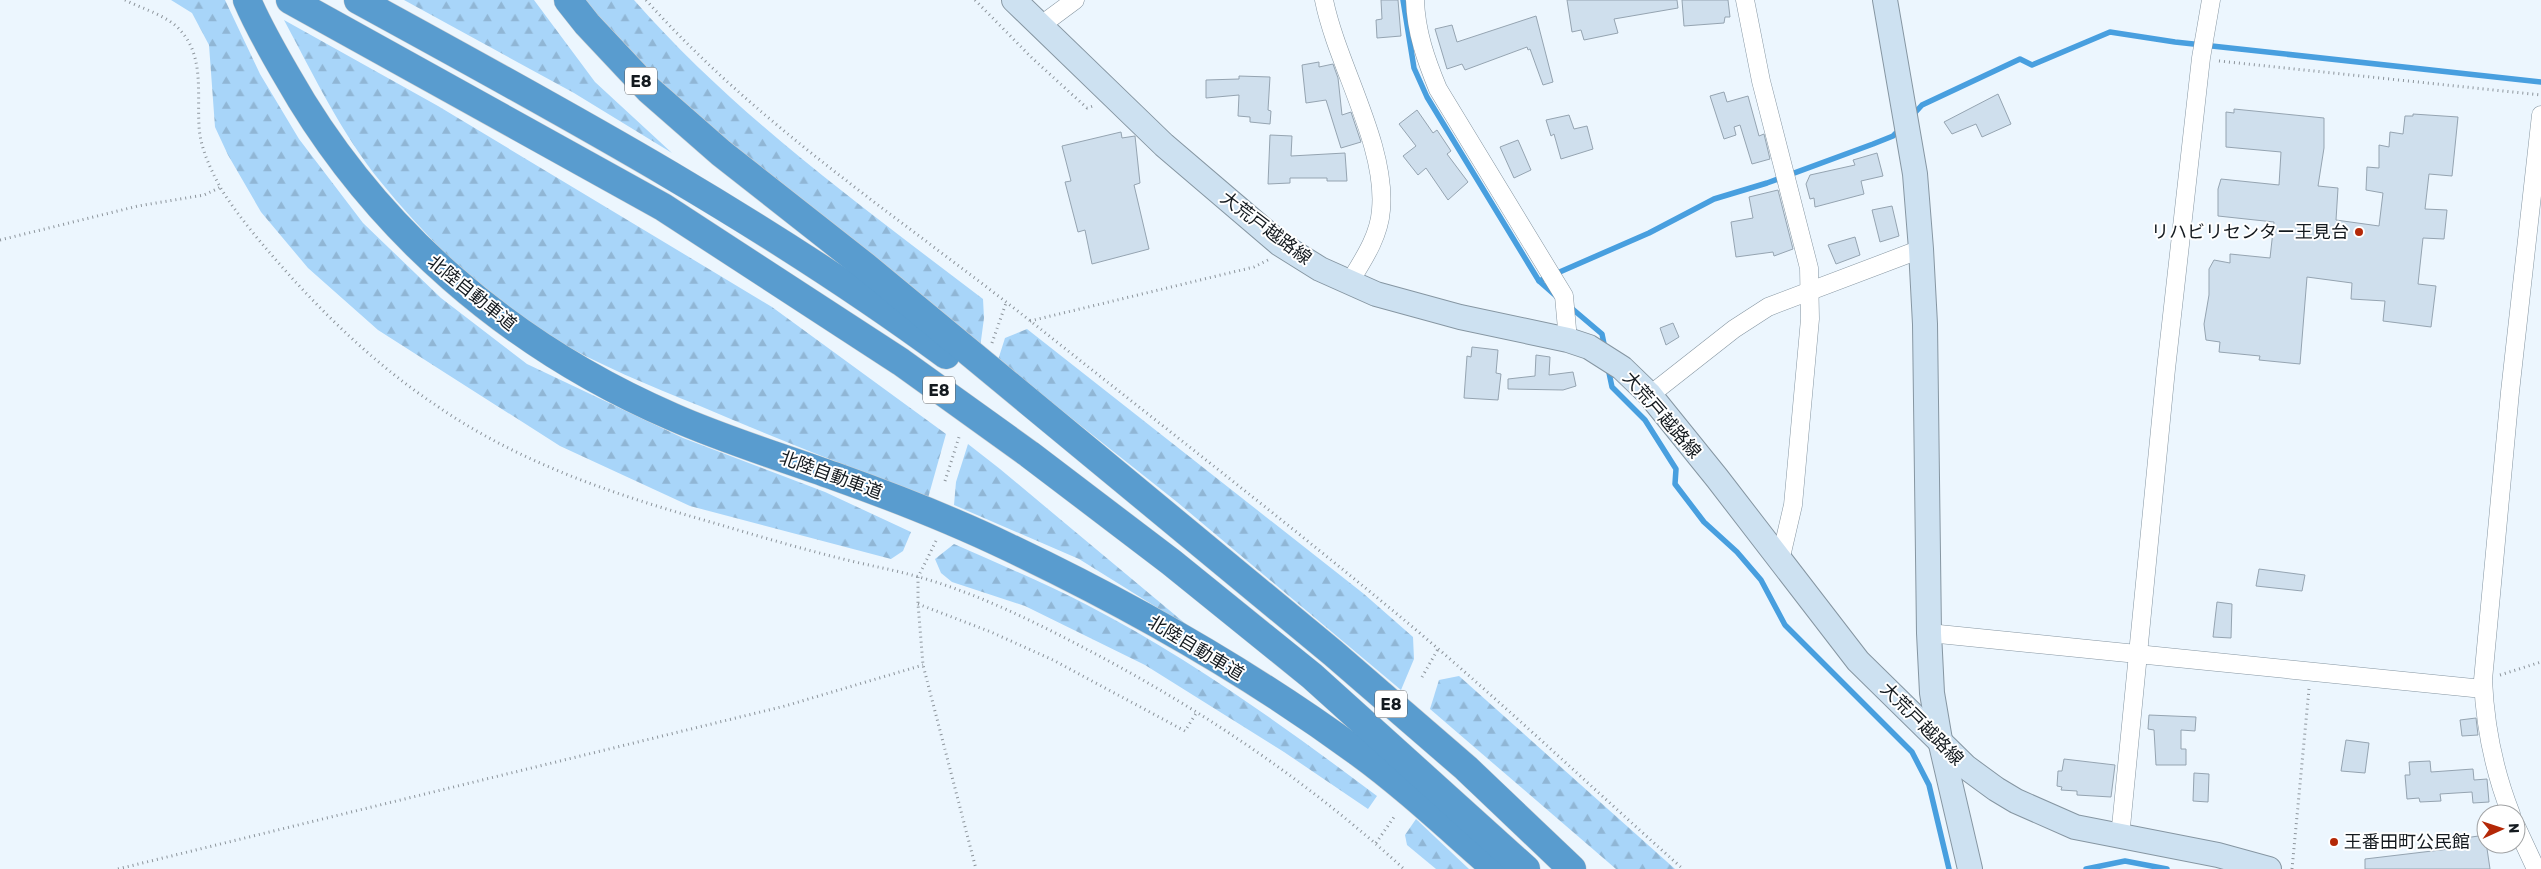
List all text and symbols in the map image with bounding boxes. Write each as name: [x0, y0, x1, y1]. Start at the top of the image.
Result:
road number: E8: [625, 68, 657, 94]
street label: 大荒戸越路線: [1216, 187, 1316, 269]
place label: リハビリセンター王見台: [2151, 221, 2349, 243]
marker: リハビリセンター王見台: [2353, 226, 2365, 238]
street label: 北陸自動車道: [423, 250, 521, 336]
street label: 大荒戸越路線: [1618, 367, 1706, 463]
road number: E8: [923, 376, 955, 404]
street label: 北陸自動車道: [776, 446, 886, 504]
street label: 北陸自動車道: [1144, 611, 1248, 685]
street label: 大荒戸越路線: [1876, 678, 1968, 770]
road number: E8: [1375, 691, 1407, 718]
north arrow: [2476, 804, 2526, 854]
text: N: [2505, 823, 2522, 834]
place label: 王番田町公民館: [2344, 831, 2470, 853]
marker: 王番田町公民館: [2328, 836, 2340, 848]

